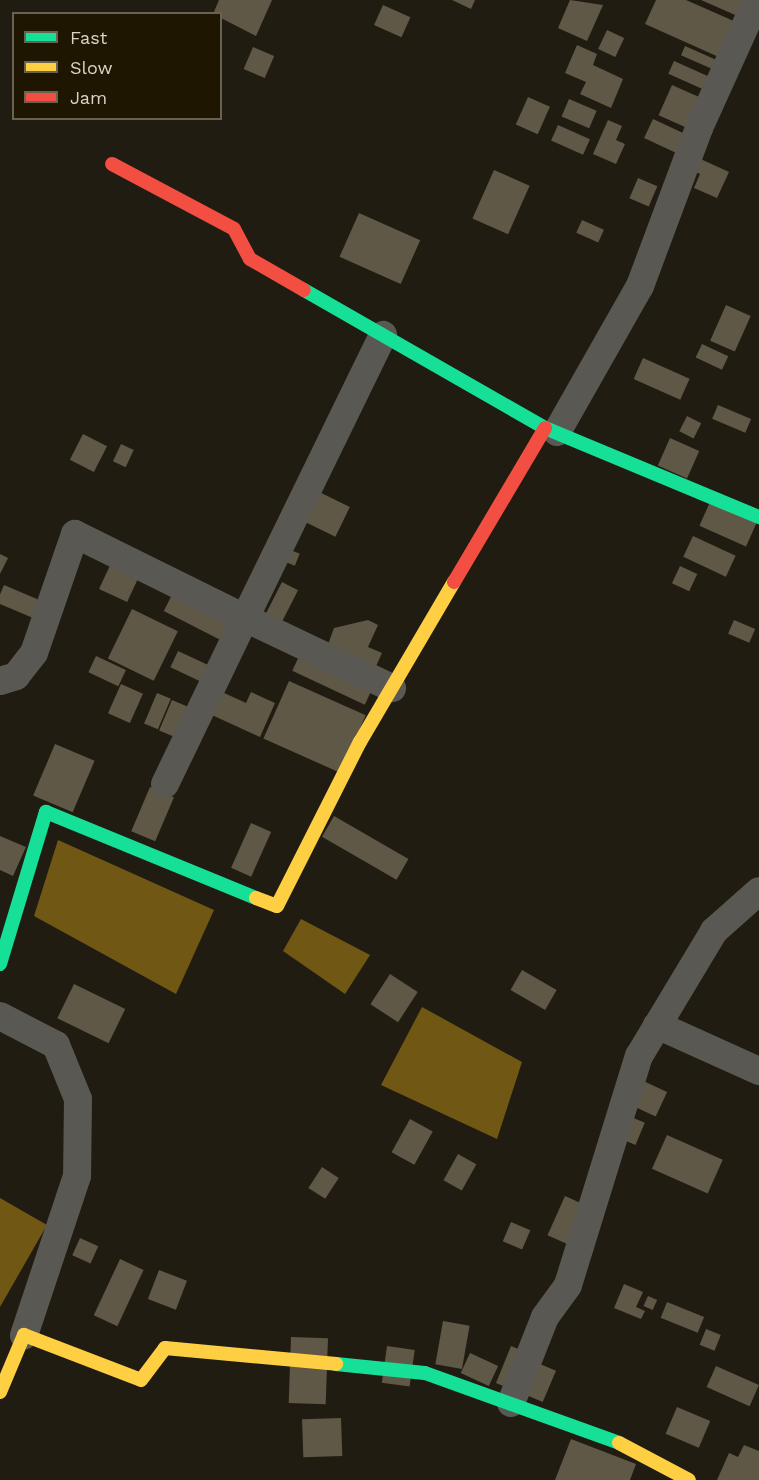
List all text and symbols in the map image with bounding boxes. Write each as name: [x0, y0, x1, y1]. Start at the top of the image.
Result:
legend: [12, 12, 222, 120]
text: Fast: [70, 27, 107, 48]
text: Slow: [70, 57, 113, 78]
text: Jam: [70, 87, 107, 108]

